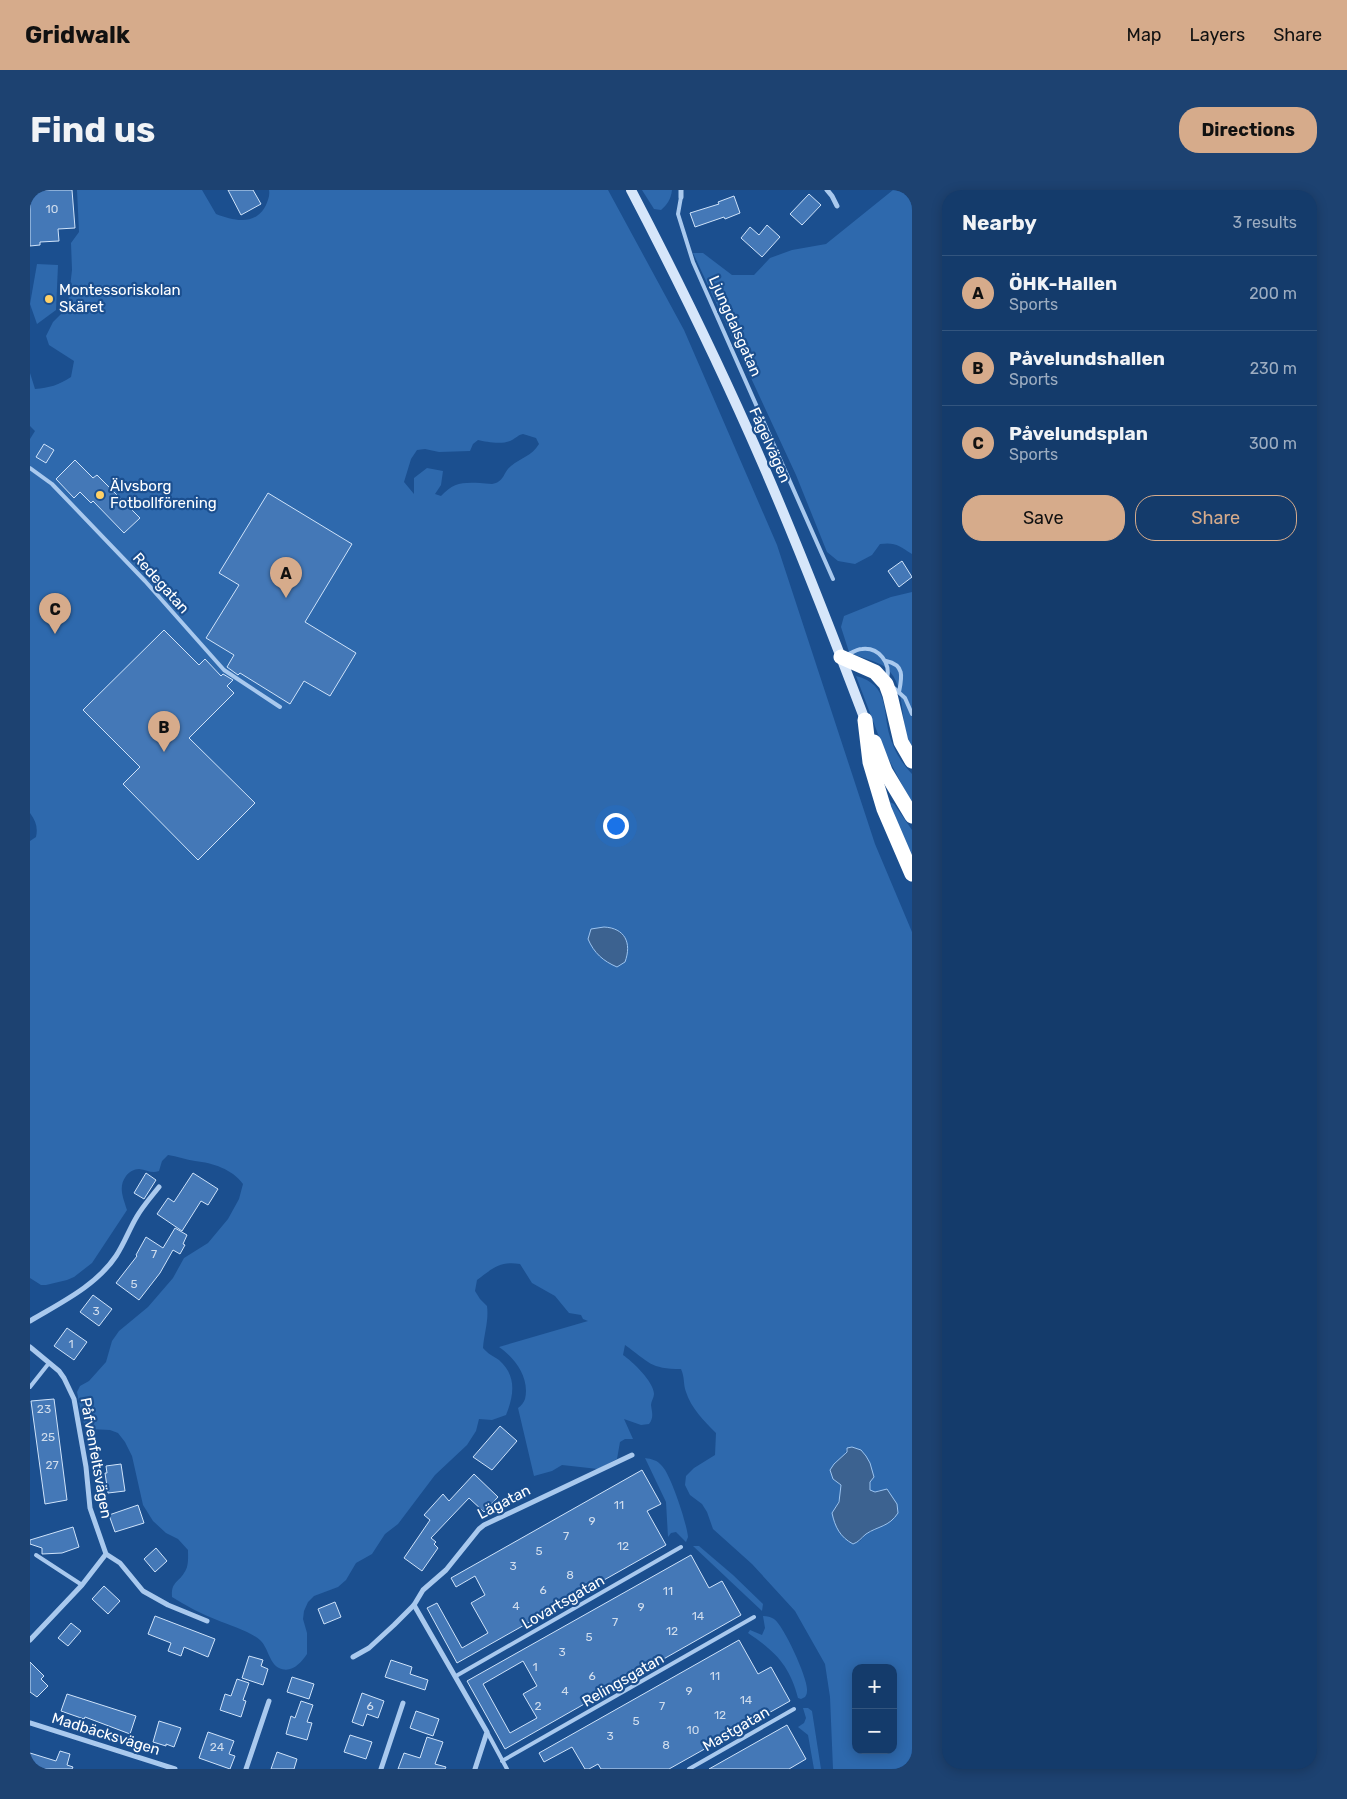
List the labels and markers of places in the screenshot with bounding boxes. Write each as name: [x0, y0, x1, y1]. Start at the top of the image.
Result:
place label: Montessoriskolan Skäret: [59, 281, 181, 316]
marker: Montessoriskolan Skäret: [43, 293, 55, 305]
place label: Älvsborg Fotbollförening: [110, 477, 217, 512]
marker: Älvsborg Fotbollförening: [94, 489, 106, 501]
pin: A: [270, 557, 302, 598]
pin: C: [39, 593, 71, 634]
pin: B: [148, 711, 180, 752]

